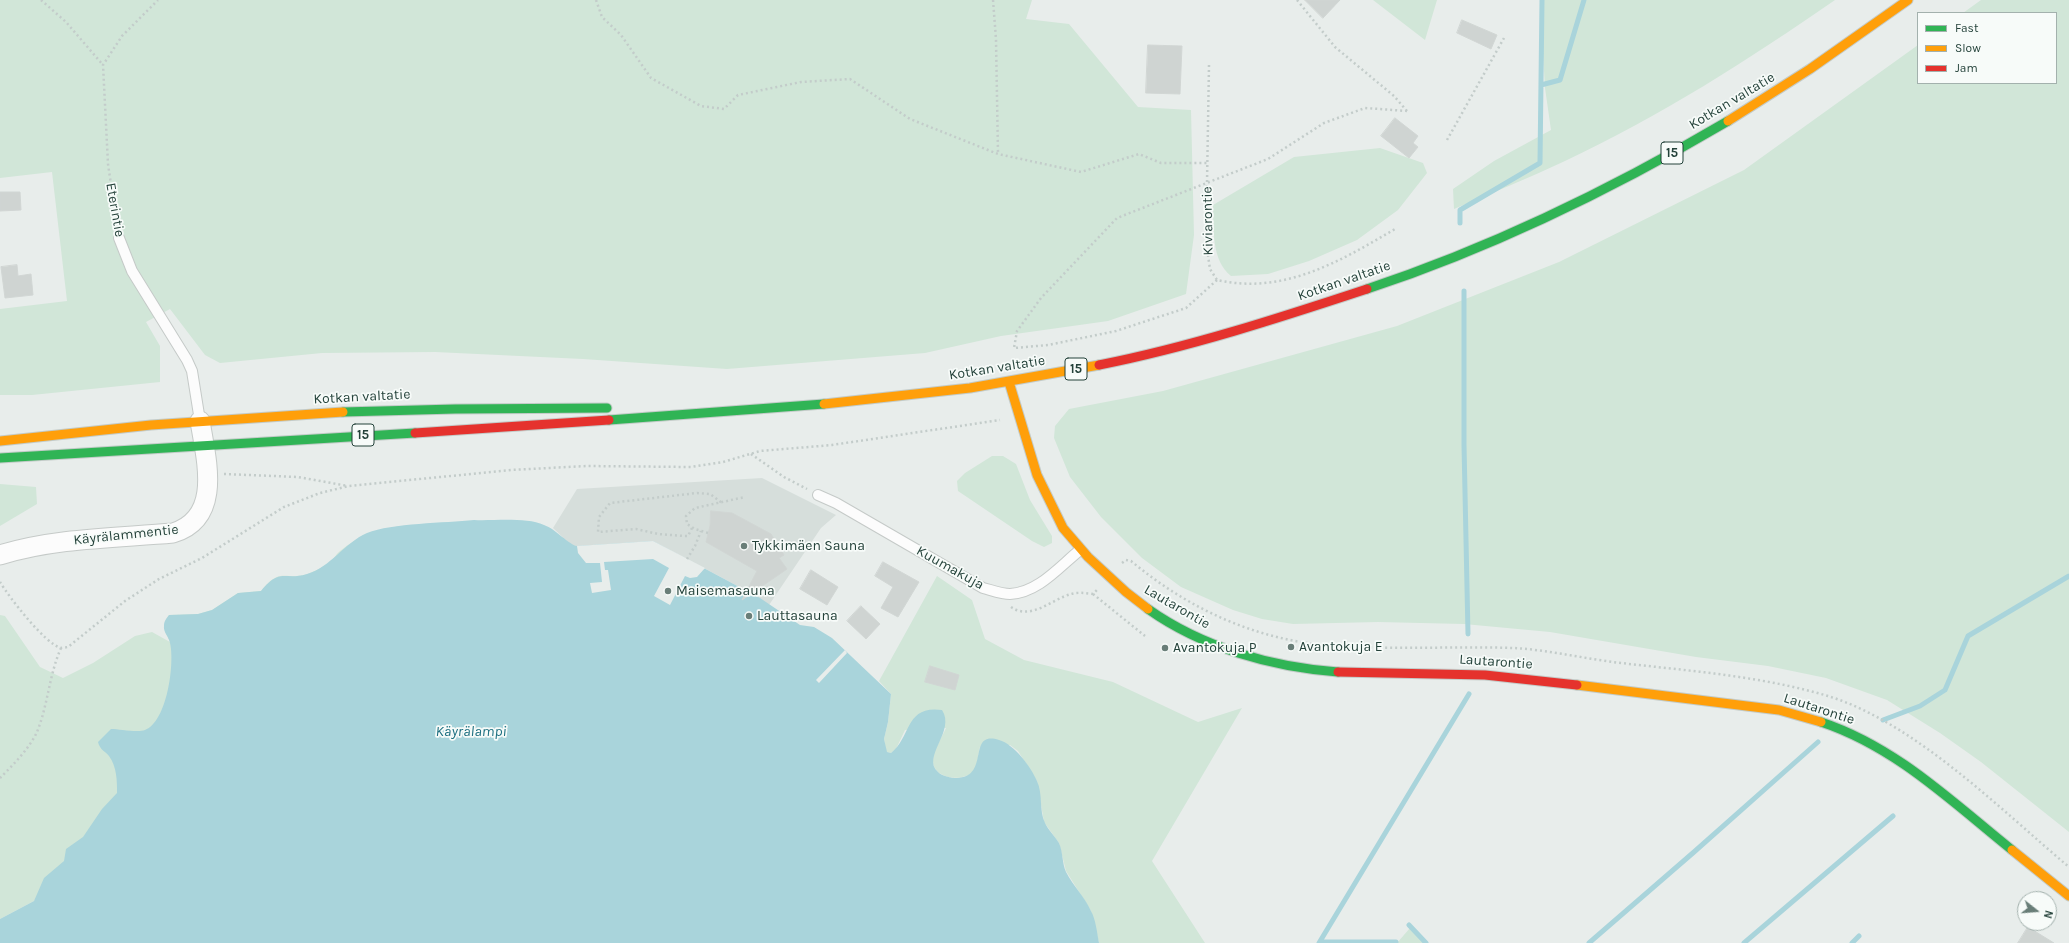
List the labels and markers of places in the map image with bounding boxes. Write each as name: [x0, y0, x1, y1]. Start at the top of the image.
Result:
place label: Tykkimäen Sauna: [752, 538, 865, 554]
marker: Tykkimäen Sauna: [739, 541, 749, 551]
place label: Maisemasauna: [676, 583, 775, 599]
marker: Maisemasauna: [663, 586, 673, 596]
place label: Lauttasauna: [757, 608, 838, 624]
marker: Lauttasauna: [744, 611, 754, 621]
place label: Avantokuja E: [1299, 639, 1382, 655]
place label: Avantokuja P: [1173, 640, 1256, 656]
marker: Avantokuja E: [1286, 642, 1296, 652]
marker: Avantokuja P: [1160, 643, 1170, 653]

